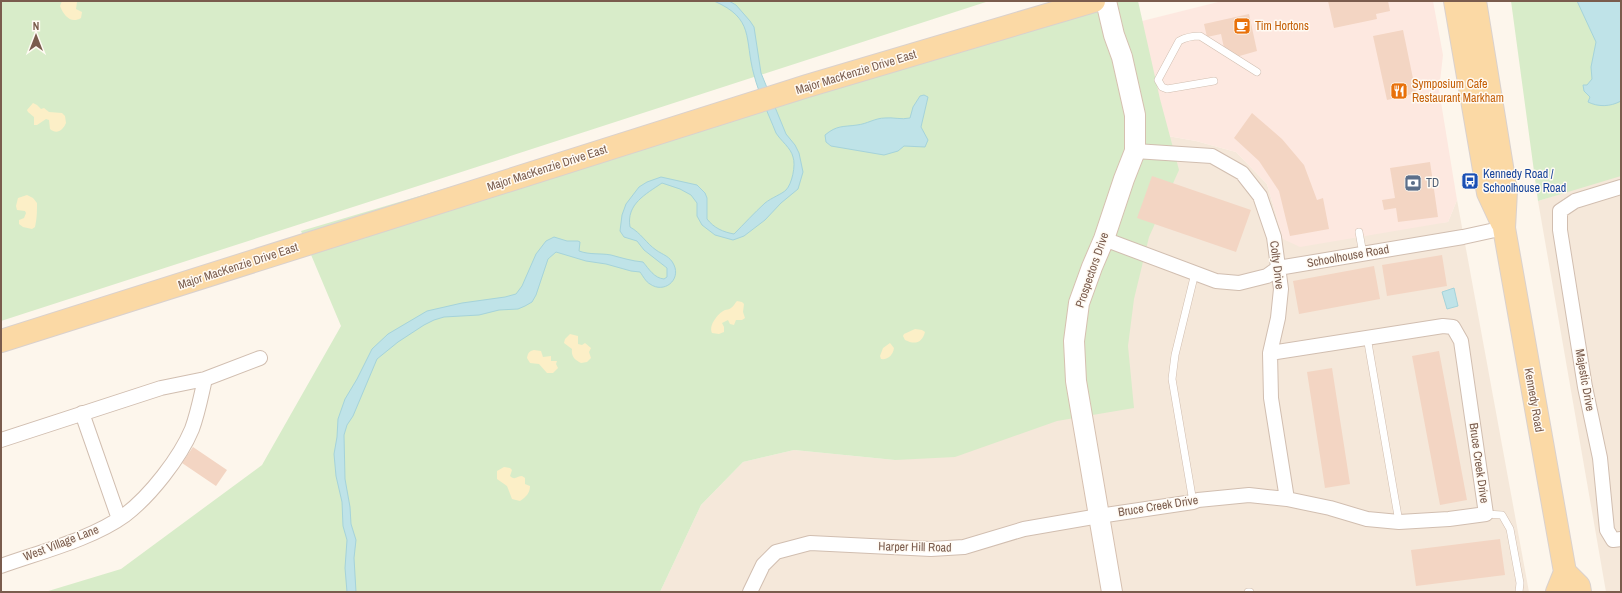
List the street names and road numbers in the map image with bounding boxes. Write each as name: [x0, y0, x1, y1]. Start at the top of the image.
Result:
street label: Major MacKenzie Drive East: [794, 46, 918, 98]
street label: Major MacKenzie Drive East: [485, 141, 609, 195]
street label: Prospectors Drive: [1072, 230, 1112, 310]
street label: Major MacKenzie Drive East: [176, 239, 300, 293]
street label: Colty Drive: [1266, 240, 1288, 290]
street label: Schoolhouse Road: [1306, 241, 1390, 271]
street label: Majestic Drive: [1572, 348, 1598, 412]
street label: Kennedy Road: [1520, 367, 1548, 433]
street label: Bruce Creek Drive: [1465, 422, 1493, 504]
street label: Bruce Creek Drive: [1117, 492, 1199, 520]
street label: West Village Lane: [21, 521, 101, 565]
street label: Harper Hill Road: [878, 538, 952, 556]

